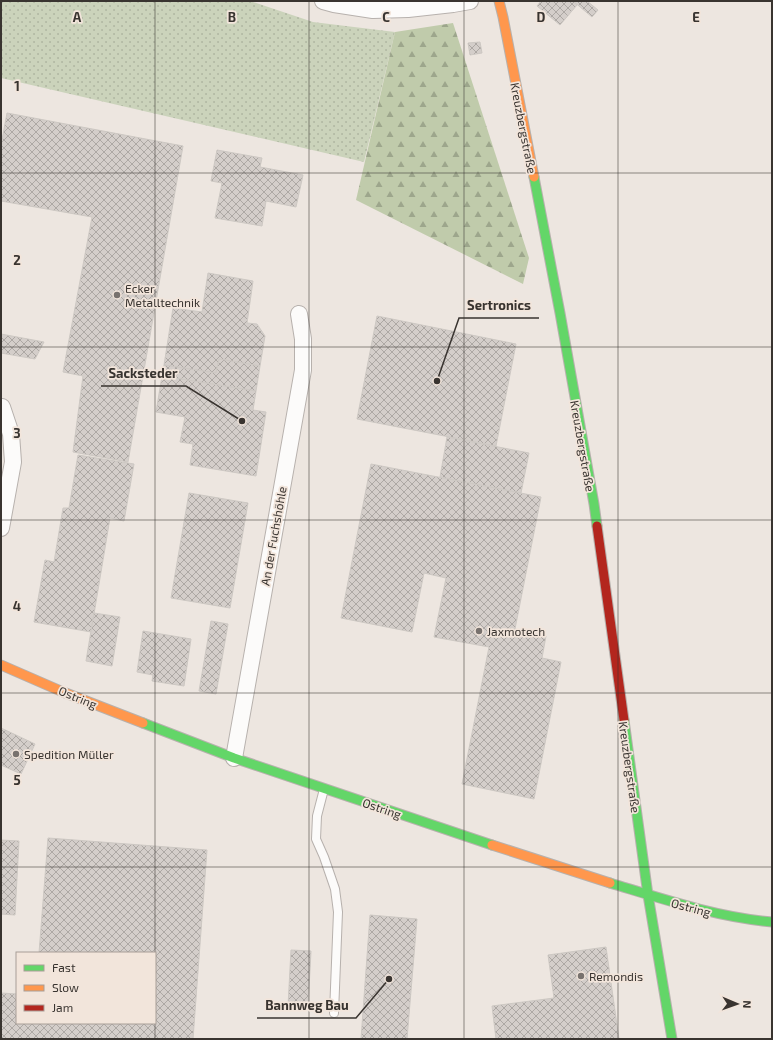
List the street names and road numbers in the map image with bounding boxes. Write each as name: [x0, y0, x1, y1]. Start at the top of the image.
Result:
street label: Kreuzbergstraße: [508, 81, 540, 175]
street label: Kreuzbergstraße: [568, 399, 598, 493]
street label: An der Fuchshöhle: [257, 485, 289, 587]
street label: Ostring: [57, 683, 100, 711]
street label: Kreuzbergstraße: [617, 720, 643, 814]
street label: Ostring: [361, 795, 404, 821]
street label: Ostring: [670, 895, 712, 919]

